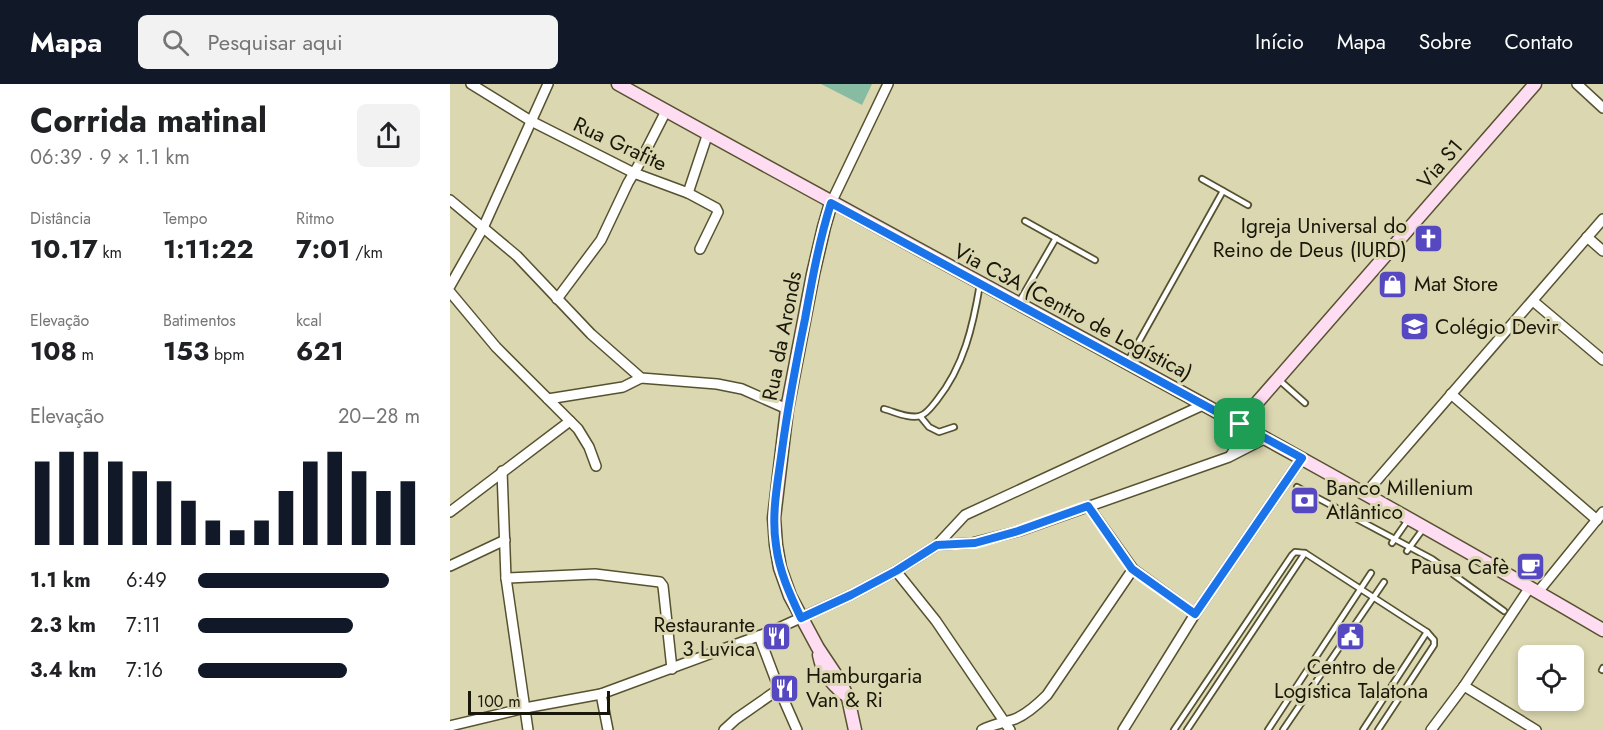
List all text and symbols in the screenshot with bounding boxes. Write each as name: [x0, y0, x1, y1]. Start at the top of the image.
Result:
search box: [138, 15, 558, 69]
text: Mapa: [30, 22, 102, 63]
icon: search: [159, 26, 192, 59]
text: Pesquisar aqui: [207, 26, 343, 58]
text: Início: [1255, 27, 1304, 57]
text: Mapa: [1337, 27, 1386, 57]
text: Sobre: [1419, 27, 1471, 57]
text: Contato: [1504, 27, 1573, 57]
text: Corrida matinal: [30, 97, 267, 144]
button: share: [357, 104, 420, 167]
street label: Rua Grafite: [568, 109, 672, 179]
street label: Via S1: [1410, 133, 1470, 195]
text: 06:39 · 9 × 1.1 km: [30, 143, 190, 172]
text: Distância: [30, 207, 91, 230]
text: Tempo: [163, 207, 207, 230]
text: Ritmo: [296, 207, 334, 230]
place label: Igreja Universal do Reino de Deus (IURD): [1213, 211, 1407, 265]
church icon: Igreja Universal do Reino de Deus (IURD): [1412, 222, 1444, 254]
text: 10.17: [30, 230, 98, 268]
text: 1:11:22: [163, 230, 254, 268]
text: 7:01: [296, 230, 351, 268]
street label: Via C3A (Centro de Logística): [948, 236, 1198, 388]
text: km: [98, 241, 122, 264]
text: /km: [351, 241, 383, 264]
shop icon: Mat Store: [1377, 268, 1409, 300]
street label: Rua da Aronds: [755, 269, 809, 403]
place label: Mat Store: [1414, 269, 1498, 299]
text: Elevação: [30, 309, 89, 332]
text: Batimentos: [163, 309, 236, 332]
text: kcal: [296, 309, 322, 332]
school or university icon: Colégio Devir: [1398, 311, 1430, 343]
place label: Colégio Devir: [1435, 312, 1559, 342]
text: 108: [30, 332, 77, 370]
text: 153: [163, 332, 209, 370]
text: 621: [296, 332, 344, 370]
text: m: [77, 343, 94, 366]
text: bpm: [209, 343, 245, 366]
pin: [1214, 398, 1265, 449]
text: Elevação: [30, 402, 104, 431]
text: 20–28 m: [338, 402, 420, 431]
icon: arrive: [1223, 407, 1256, 440]
place label: Banco Millenium Atlântico: [1326, 473, 1473, 527]
bank icon: Banco Millenium Atlântico: [1289, 484, 1321, 516]
cafe icon: Pausa Cafè: [1514, 551, 1546, 583]
place label: Pausa Cafè: [1411, 552, 1509, 582]
text: 1.1 km: [30, 566, 91, 595]
text: 6:49: [126, 566, 167, 595]
place label: Restaurante 3 Luvica: [654, 610, 755, 664]
text: 2.3 km: [30, 611, 96, 640]
text: 7:11: [126, 611, 161, 640]
public building icon: Centro de Logística Talatona: [1335, 620, 1367, 652]
restaurant icon: Restaurante 3 Luvica: [760, 621, 792, 653]
map controls: [1518, 645, 1584, 711]
button: locate: [1518, 645, 1584, 711]
place label: Centro de Logística Talatona: [1274, 652, 1428, 706]
text: 3.4 km: [30, 656, 96, 685]
text: 7:16: [126, 656, 163, 685]
place label: Hamburgaria Van & Ri: [806, 661, 922, 715]
restaurant icon: Hamburgaria Van & Ri: [769, 672, 801, 704]
scale bar: [468, 688, 610, 716]
text: 100 m: [477, 690, 521, 713]

